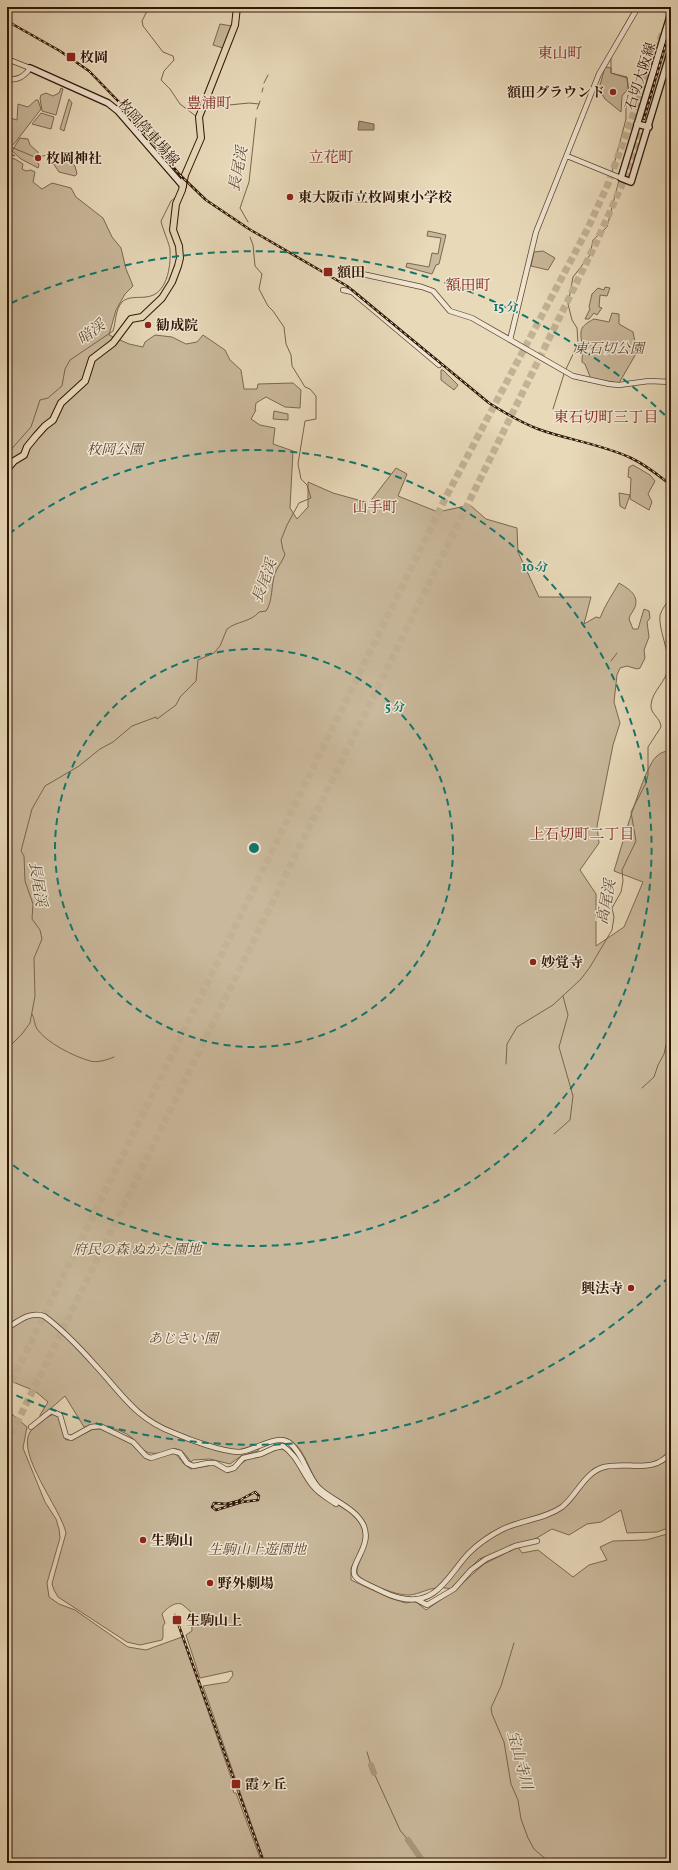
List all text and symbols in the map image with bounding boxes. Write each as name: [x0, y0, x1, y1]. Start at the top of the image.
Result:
street label: 石切大阪線: [622, 40, 661, 113]
district label: 東山町: [537, 44, 583, 65]
place label: 枚岡: [80, 49, 108, 68]
marker: 枚岡: [65, 51, 77, 63]
place label: 額田グラウンド: [507, 84, 605, 103]
marker: 額田グラウンド: [608, 87, 618, 97]
district label: 豊浦町: [186, 94, 232, 115]
street label: 枚岡停車場線: [113, 95, 183, 171]
water label: 長尾渓: [225, 143, 254, 193]
district label: 立花町: [308, 148, 354, 169]
place label: 枚岡神社: [46, 150, 102, 169]
marker: 枚岡神社: [33, 153, 43, 163]
place label: 東大阪市立枚岡東小学校: [298, 189, 452, 208]
marker: 東大阪市立枚岡東小学校: [285, 192, 295, 202]
place label: 額田: [337, 264, 365, 283]
marker: 額田: [322, 266, 334, 278]
district label: 額田町: [445, 276, 491, 297]
text: 15 分: [494, 300, 519, 316]
water label: 暗渓: [74, 315, 112, 351]
place label: 勧成院: [156, 317, 198, 336]
marker: 勧成院: [143, 320, 153, 330]
park label: 東石切公園: [574, 340, 646, 359]
district label: 東石切町三丁目: [553, 408, 659, 429]
park label: 枚岡公園: [87, 441, 145, 460]
district label: 山手町: [352, 498, 398, 519]
water label: 長尾渓: [248, 555, 284, 606]
text: 10 分: [522, 560, 548, 576]
text: 5 分: [385, 700, 405, 716]
district label: 上石切町二丁目: [529, 825, 635, 846]
centre of rings: [247, 841, 261, 855]
water label: 長尾渓: [23, 860, 51, 910]
water label: 高尾渓: [593, 876, 622, 926]
place label: 妙覚寺: [541, 954, 583, 973]
marker: 妙覚寺: [528, 957, 538, 967]
park label: 府民の森 ぬかた園地: [73, 1241, 203, 1260]
place label: 興法寺: [581, 1280, 623, 1299]
marker: 興法寺: [626, 1283, 636, 1293]
park label: あじさい園: [148, 1330, 220, 1349]
place label: 生駒山: [151, 1532, 193, 1551]
marker: 生駒山: [138, 1535, 148, 1545]
park label: 生駒山上遊園地: [208, 1541, 308, 1560]
place label: 野外劇場: [218, 1575, 274, 1594]
marker: 野外劇場: [205, 1578, 215, 1588]
place label: 生駒山上: [186, 1612, 242, 1631]
marker: 生駒山上: [171, 1614, 183, 1626]
water label: 宝山寺川: [501, 1729, 537, 1794]
place label: 霞ヶ丘: [245, 1776, 287, 1795]
marker: 霞ヶ丘: [230, 1778, 242, 1790]

